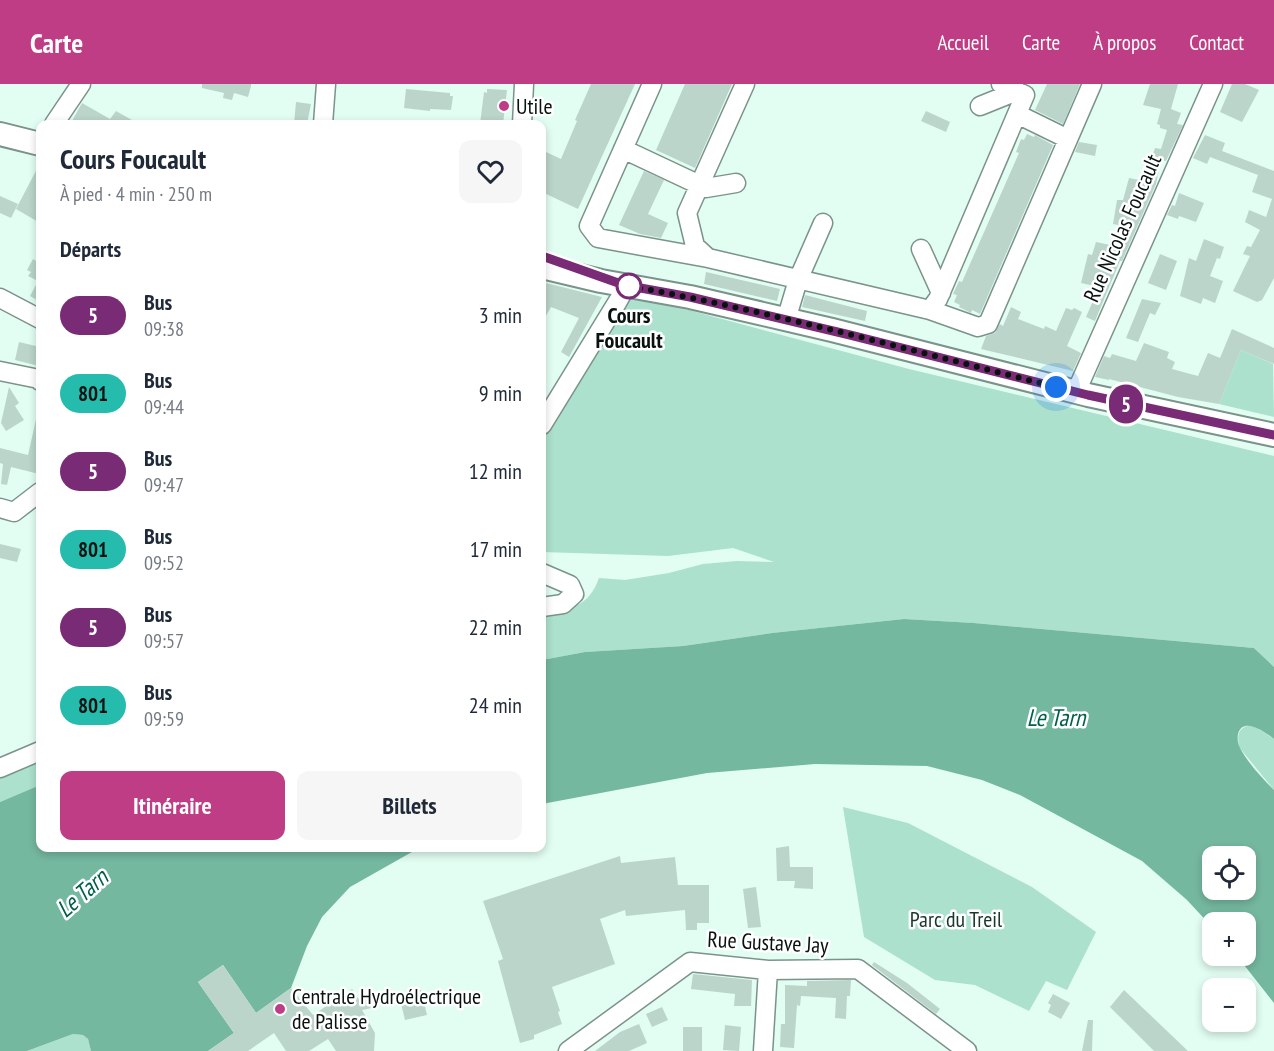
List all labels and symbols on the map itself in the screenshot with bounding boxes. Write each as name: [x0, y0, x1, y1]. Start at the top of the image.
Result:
place label: Utile: [516, 92, 553, 120]
marker: Utile: [497, 99, 511, 113]
street label: Rue Nicolas Foucault: [1077, 150, 1167, 306]
marker: Cours Foucault: [616, 273, 642, 299]
place label: Cours Foucault: [595, 301, 663, 354]
your location: [1041, 372, 1071, 402]
line badge: 5: [1106, 384, 1146, 424]
water label: Le Tarn: [1027, 702, 1087, 733]
water label: Le Tarn: [50, 861, 115, 924]
park label: Parc du Treil: [910, 905, 1003, 933]
street label: Rue Gustave Jay: [707, 925, 830, 959]
place label: Centrale Hydroélectrique de Palisse: [292, 982, 481, 1035]
marker: Centrale Hydroélectrique de Palisse: [273, 1002, 287, 1016]

